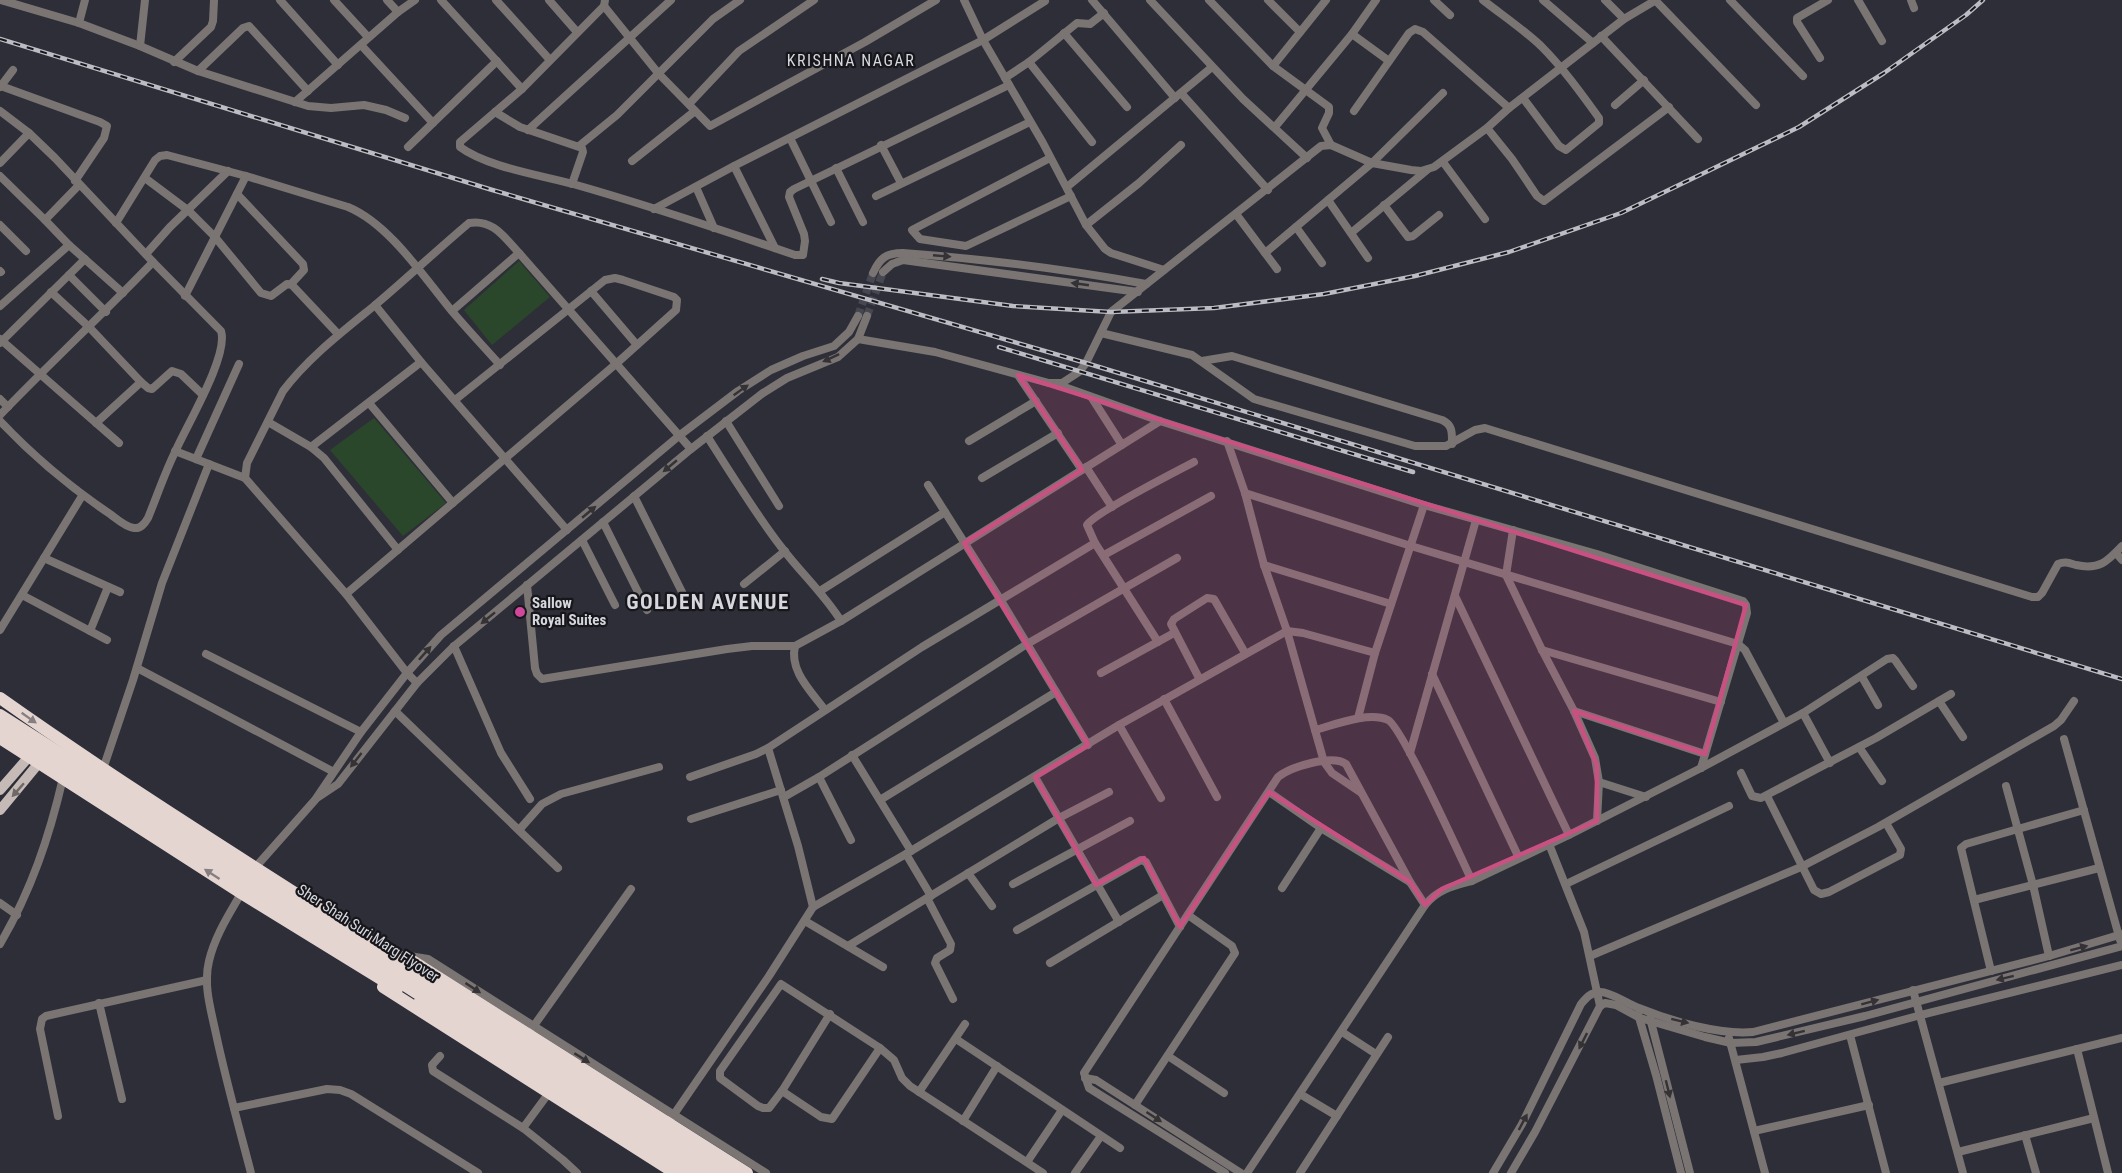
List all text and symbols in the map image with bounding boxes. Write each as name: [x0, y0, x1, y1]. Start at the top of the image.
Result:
district label: KRISHNA NAGAR: [787, 51, 915, 70]
one-way arrow: [932, 251, 951, 261]
one-way arrow: [1070, 280, 1089, 289]
one-way arrow: [823, 354, 840, 363]
one-way arrow: [732, 384, 748, 396]
one-way arrow: [663, 459, 678, 472]
one-way arrow: [581, 506, 596, 519]
district label: GOLDEN AVENUE: [626, 590, 790, 614]
place label: Sallow Royal Suites: [532, 594, 607, 629]
marker: Sallow Royal Suites: [513, 605, 527, 619]
one-way arrow: [480, 611, 496, 624]
one-way arrow: [418, 645, 432, 660]
one-way arrow: [20, 712, 36, 724]
one-way arrow: [351, 753, 363, 768]
one-way arrow: [12, 782, 25, 797]
one-way arrow: [204, 869, 220, 880]
street label: Sher Shah Suri Marg Flyover: [294, 880, 443, 986]
one-way arrow: [2070, 943, 2088, 952]
one-way arrow: [1996, 973, 2014, 983]
one-way arrow: [465, 983, 481, 994]
one-way arrow: [1861, 996, 1879, 1006]
one-way arrow: [1671, 1016, 1689, 1026]
one-way arrow: [1787, 1028, 1805, 1038]
one-way arrow: [1579, 1032, 1589, 1050]
one-way arrow: [574, 1052, 591, 1063]
one-way arrow: [1664, 1080, 1674, 1098]
one-way arrow: [1145, 1111, 1162, 1122]
one-way arrow: [1518, 1114, 1528, 1131]

